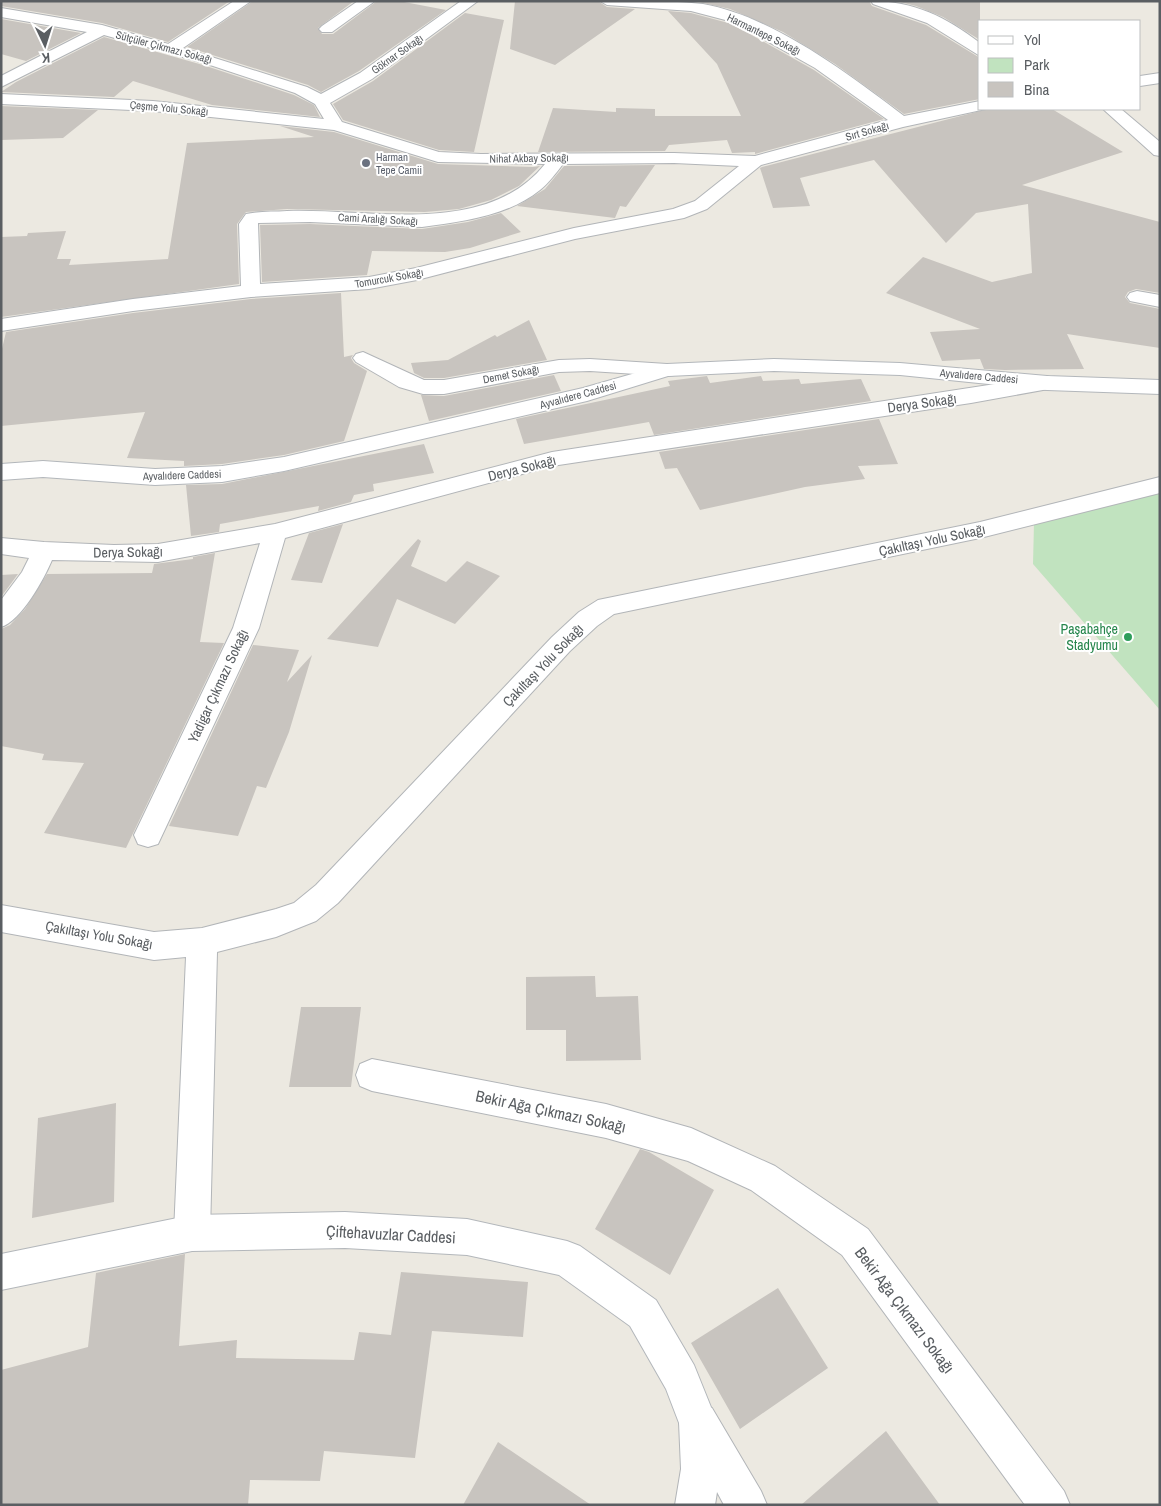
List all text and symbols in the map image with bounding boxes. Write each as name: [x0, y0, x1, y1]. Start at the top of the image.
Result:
street label: Harmantepe Sokağı: [725, 10, 803, 58]
north arrow: [20, 20, 70, 70]
legend: [978, 20, 1141, 110]
street label: Sütçüler Çıkmazı Sokağı: [114, 27, 214, 67]
text: Yol: [1024, 29, 1041, 50]
street label: Göknar Sokağı: [368, 31, 426, 77]
text: K: [40, 49, 51, 67]
text: Park: [1024, 54, 1050, 75]
text: Bina: [1024, 79, 1049, 100]
street label: Çeşme Yolu Sokağı: [129, 98, 209, 118]
street label: Sırt Sokağı: [844, 118, 890, 144]
place label: Harman Tepe Camii: [376, 150, 422, 177]
street label: Nihat Akbay Sokağı: [489, 150, 569, 166]
marker: Harman Tepe Camii: [360, 157, 372, 169]
street label: Cami Aralığı Sokağı: [338, 210, 418, 228]
street label: Tomurcuk Sokağı: [353, 265, 425, 291]
street label: Demet Sokağı: [482, 362, 540, 386]
street label: Ayvalıdere Caddesi: [938, 366, 1019, 386]
street label: Ayvalıdere Caddesi: [537, 378, 618, 412]
street label: Derya Sokağı: [886, 389, 958, 417]
street label: Derya Sokağı: [486, 451, 558, 485]
street label: Ayvalıdere Caddesi: [141, 467, 222, 483]
street label: Çakıltaşı Yolu Sokağı: [877, 520, 987, 560]
street label: Derya Sokağı: [93, 542, 163, 562]
street label: Çakıltaşı Yolu Sokağı: [499, 620, 587, 710]
place label: Paşabahçe Stadyumu: [1061, 620, 1118, 654]
street label: Yadigar Çıkmazı Sokağı: [184, 626, 252, 746]
marker: Paşabahçe Stadyumu: [1122, 631, 1134, 643]
street label: Çakıltaşı Yolu Sokağı: [44, 917, 154, 953]
street label: Bekir Ağa Çıkmazı Sokağı: [474, 1084, 628, 1138]
street label: Çiftehavuzlar Caddesi: [326, 1220, 456, 1248]
street label: Bekir Ağa Çıkmazı Sokağı: [850, 1242, 960, 1378]

